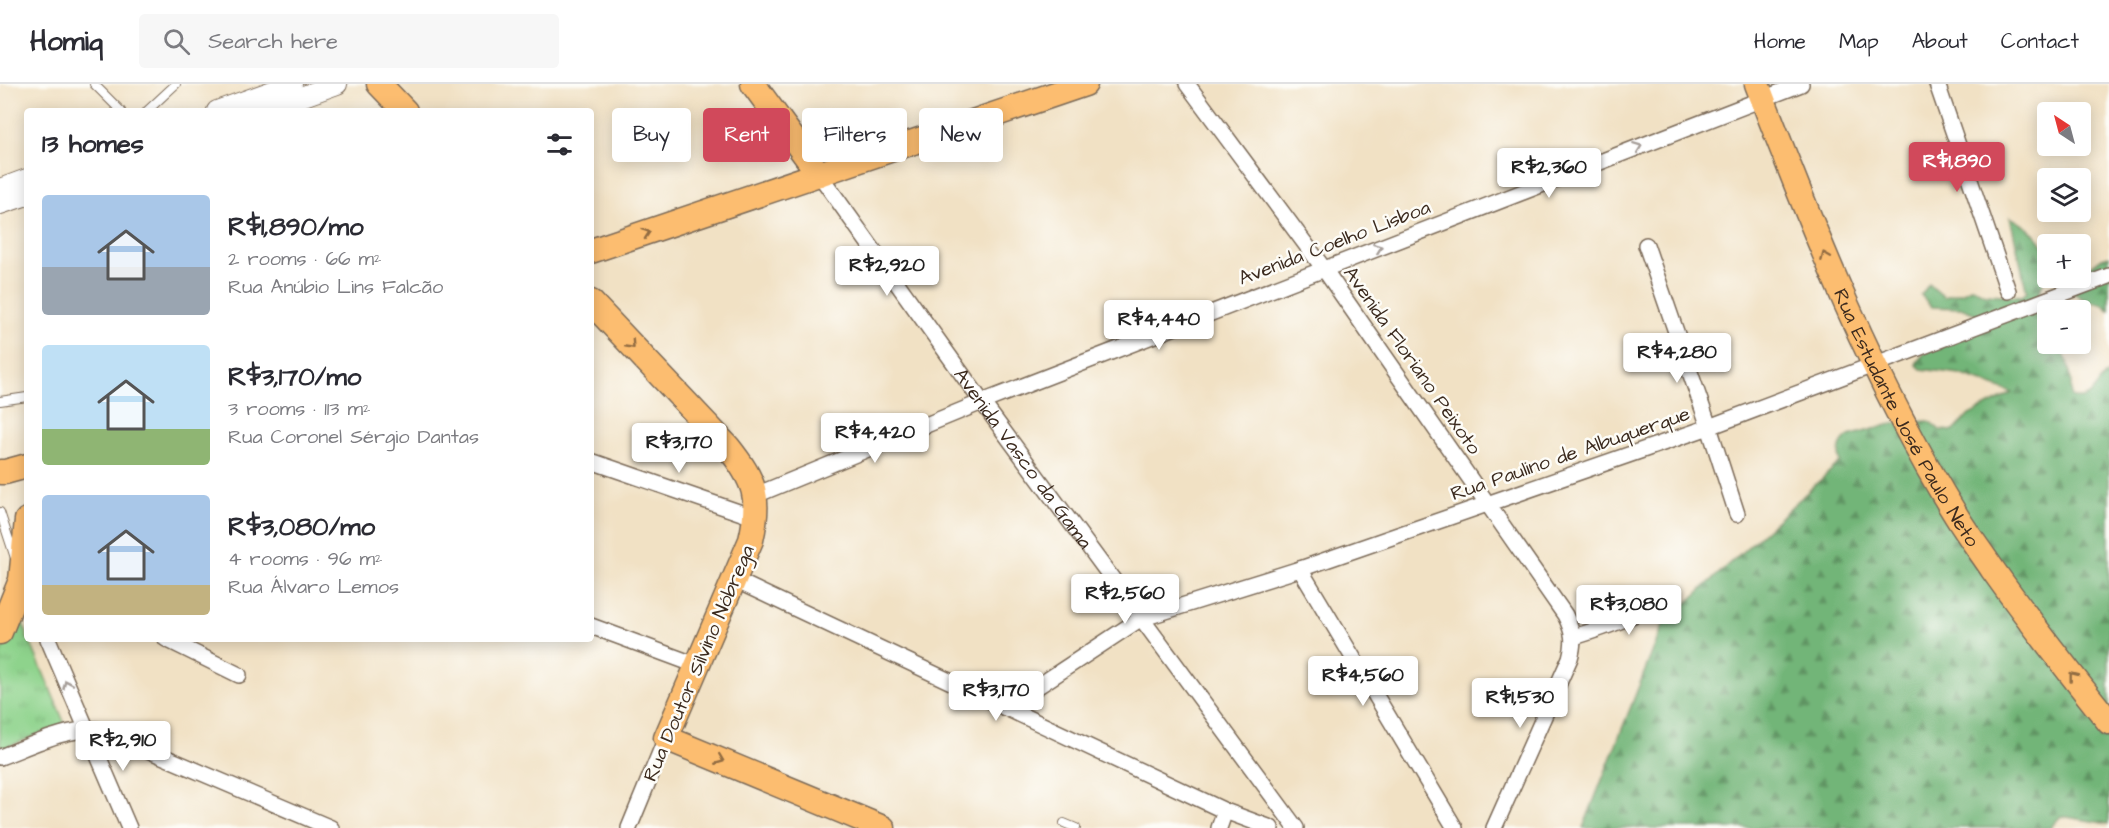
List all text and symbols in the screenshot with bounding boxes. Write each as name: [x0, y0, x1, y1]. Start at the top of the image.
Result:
search box: [139, 14, 559, 68]
text: Homiq: [30, 22, 103, 61]
icon: search: [160, 25, 193, 58]
text: Search here: [208, 26, 338, 57]
text: Home: [1754, 27, 1806, 56]
text: Map: [1839, 27, 1879, 56]
text: About: [1912, 27, 1968, 56]
text: Contact: [2001, 27, 2079, 56]
north arrow: [2037, 102, 2091, 156]
map controls: [2037, 102, 2091, 354]
chip: Buy: [612, 108, 691, 162]
chip: Rent: [703, 108, 790, 162]
chip: Filters: [802, 108, 907, 162]
chip: New: [919, 108, 1003, 162]
text: 13 homes: [42, 126, 144, 162]
icon: filters: [543, 128, 576, 161]
one-way arrow: [1633, 141, 1643, 154]
pin: R$1,890: [1902, 142, 2012, 193]
text: R$1,890: [1923, 147, 1991, 175]
pin: R$2,360: [1494, 148, 1604, 199]
text: R$2,360: [1511, 153, 1587, 181]
button: layers: [2037, 168, 2091, 222]
street label: Avenida Coelho Lisboa: [1234, 193, 1434, 292]
text: R$1,890/mo: [228, 209, 364, 245]
icon: home: [90, 219, 162, 291]
one-way arrow: [640, 227, 651, 240]
button: +: [2037, 234, 2091, 288]
one-way arrow: [1373, 242, 1383, 255]
text: 2 rooms · 66 m²: [228, 245, 382, 273]
pin: R$2,920: [832, 246, 942, 297]
text: R$2,920: [849, 251, 925, 279]
one-way arrow: [1820, 252, 1832, 263]
street label: Avenida Floriano Peixoto: [1337, 261, 1488, 460]
text: Rua Anúbio Lins Falcão: [228, 273, 443, 301]
street label: Rua Estudante José Paulo Neto: [1826, 284, 1986, 553]
pin: R$4,440: [1104, 300, 1214, 351]
button: −: [2037, 300, 2091, 354]
text: R$4,440: [1118, 305, 1200, 333]
pin: R$4,280: [1622, 333, 1732, 384]
one-way arrow: [624, 338, 635, 348]
text: R$4,280: [1637, 338, 1717, 366]
text: R$3,170/mo: [228, 359, 361, 395]
street label: Avenida Vasco da Gama: [947, 362, 1099, 555]
icon: home: [90, 369, 162, 441]
text: 3 rooms · 113 m²: [228, 395, 371, 423]
street label: Rua Paulino de Albuquerque: [1447, 400, 1694, 508]
pin: R$4,420: [820, 413, 930, 464]
text: R$4,420: [835, 418, 915, 446]
text: Rua Coronel Sérgio Dantas: [228, 423, 479, 451]
pin: R$3,170: [624, 423, 734, 474]
text: R$3,170: [646, 428, 712, 456]
text: R$3,080/mo: [228, 509, 375, 545]
icon: home: [90, 519, 162, 591]
street label: Rua Doutor Silvino Nóbrega: [636, 541, 762, 786]
text: 4 rooms · 96 m²: [228, 545, 383, 573]
text: Rua Álvaro Lemos: [228, 573, 399, 601]
pin: R$2,560: [1070, 574, 1180, 625]
text: R$2,560: [1085, 579, 1165, 607]
pin: R$3,080: [1574, 585, 1684, 636]
text: R$3,080: [1590, 590, 1668, 618]
pin: R$4,560: [1308, 656, 1418, 707]
text: R$4,560: [1322, 661, 1404, 689]
pin: R$3,170: [941, 671, 1051, 722]
one-way arrow: [2069, 672, 2080, 683]
text: R$3,170: [963, 676, 1029, 704]
pin: R$1,530: [1465, 678, 1575, 729]
one-way arrow: [63, 679, 75, 690]
text: R$1,530: [1486, 683, 1554, 711]
pin: R$2,910: [68, 721, 178, 772]
text: R$2,910: [90, 726, 156, 754]
one-way arrow: [714, 753, 725, 765]

